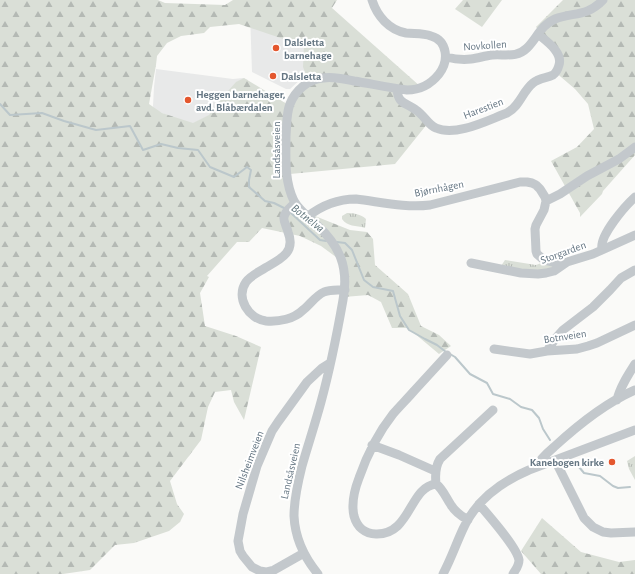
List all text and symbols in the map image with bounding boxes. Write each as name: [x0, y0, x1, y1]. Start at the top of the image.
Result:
place label: Dalsletta barnehage: [284, 37, 332, 61]
street label: Novkollen: [463, 38, 507, 53]
marker: Dalsletta barnehage: [271, 43, 281, 53]
marker: Dalsletta: [268, 71, 278, 81]
place label: Dalsletta: [281, 71, 322, 82]
place label: Heggen barnehager, avd. Blåbærdalen: [196, 89, 286, 113]
marker: Heggen barnehager, avd. Blåbærdalen: [183, 95, 193, 105]
street label: Harestien: [462, 96, 505, 121]
street label: Landsåsveien: [271, 121, 282, 179]
street label: Bjørnhågen: [413, 178, 465, 199]
water label: Botnelva: [289, 202, 327, 234]
street label: Storgarden: [539, 239, 587, 266]
street label: Botnveien: [543, 328, 587, 345]
street label: Nilsheimveien: [233, 429, 266, 491]
street label: Landsåsveien: [279, 442, 302, 500]
place label: Kanebogen kirke: [530, 457, 604, 468]
marker: Kanebogen kirke: [607, 457, 617, 467]

